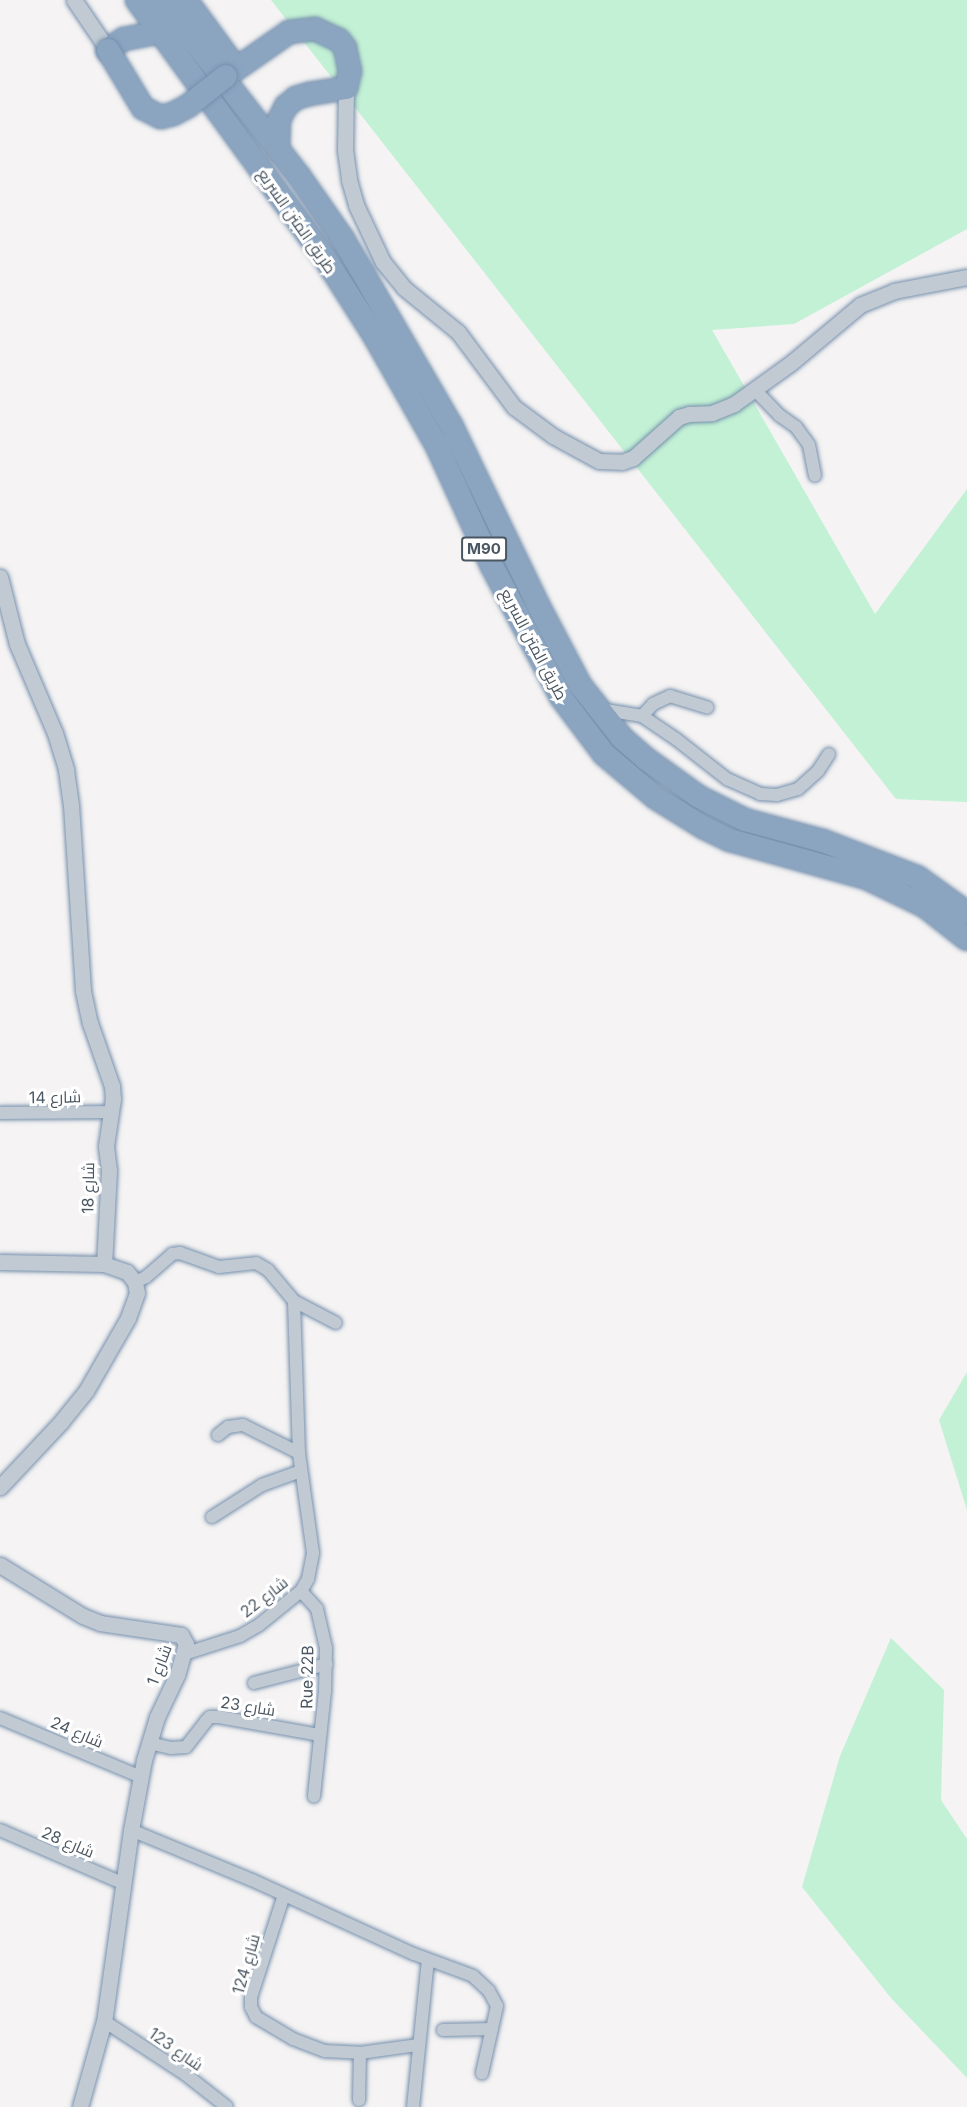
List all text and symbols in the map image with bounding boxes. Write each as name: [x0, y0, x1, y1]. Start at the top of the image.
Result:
street label: طريق المتن السريع: [254, 165, 340, 277]
road number: M90: [460, 537, 508, 561]
street label: طريق المتن السريع: [497, 585, 571, 703]
street label: شارع 14: [29, 1087, 81, 1107]
street label: شارع 18: [78, 1162, 98, 1214]
street label: شارع 22: [236, 1573, 292, 1621]
street label: شارع 1: [143, 1642, 175, 1688]
street label: Rue 22B: [297, 1645, 317, 1709]
street label: شارع 23: [219, 1692, 277, 1720]
street label: شارع 24: [48, 1712, 106, 1752]
street label: شارع 28: [39, 1822, 97, 1862]
street label: شارع 124: [228, 1932, 264, 1996]
street label: شارع 123: [145, 2023, 207, 2075]

